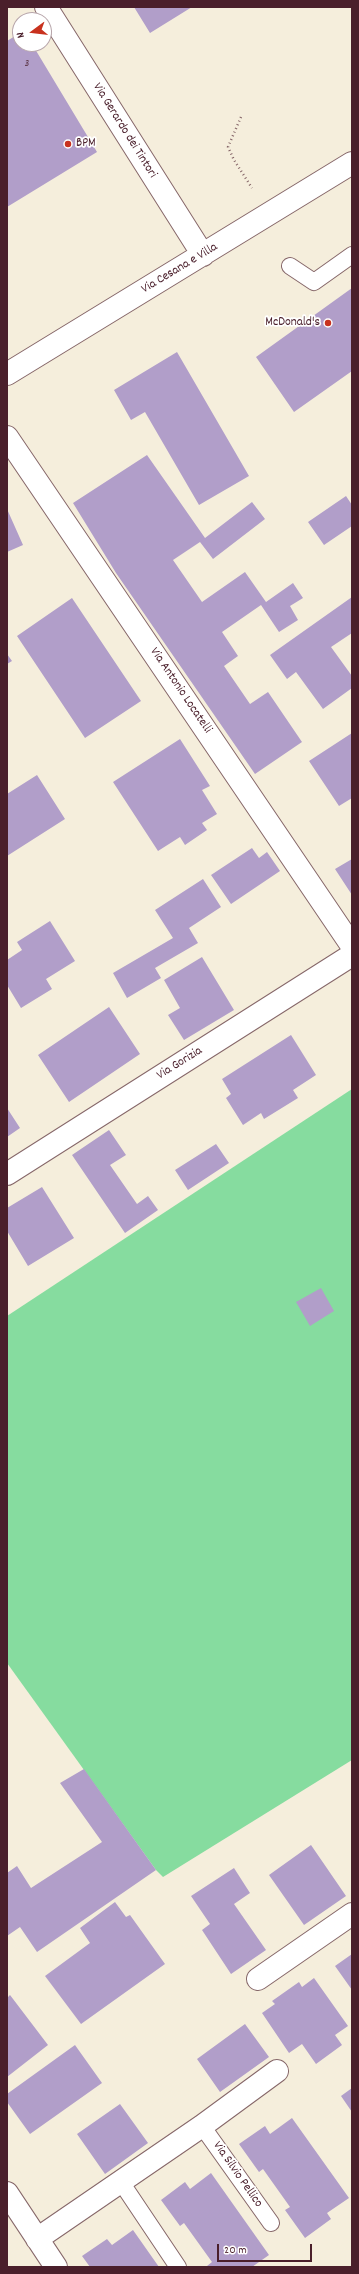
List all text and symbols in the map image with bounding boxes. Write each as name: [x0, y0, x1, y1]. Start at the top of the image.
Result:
north arrow: [12, 12, 52, 52]
text: N: [13, 30, 30, 40]
house number: 3: [25, 57, 29, 71]
street label: Via Gerardo dei Tintori: [88, 81, 160, 181]
place label: BPM: [76, 136, 96, 152]
marker: BPM: [63, 139, 73, 149]
street label: Via Cesana e Villa: [139, 240, 221, 298]
place label: McDonald's: [265, 315, 320, 331]
marker: McDonald's: [323, 318, 333, 328]
street label: Via Antonio Locatelli: [146, 645, 214, 737]
street label: Via Gorizia: [154, 1044, 206, 1084]
street label: Via Silvio Pellico: [209, 2139, 265, 2211]
scale bar: [219, 2236, 314, 2262]
text: 20 m: [224, 2242, 247, 2259]

